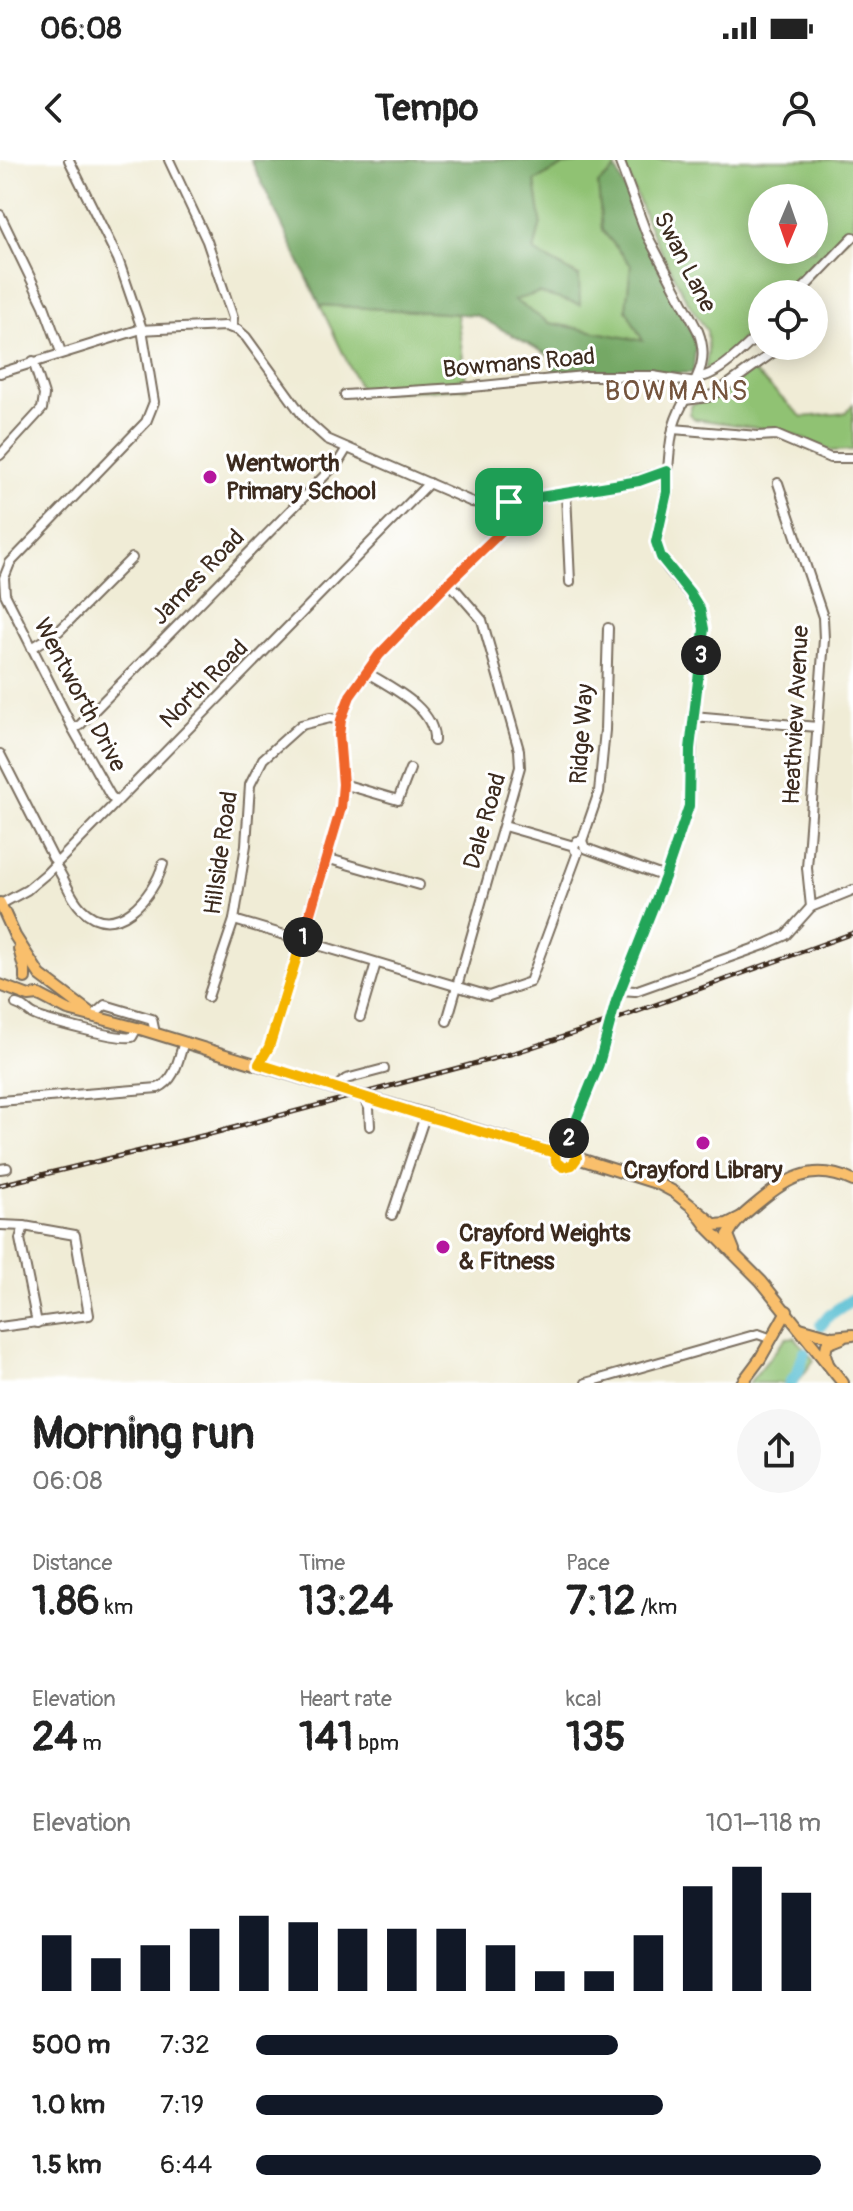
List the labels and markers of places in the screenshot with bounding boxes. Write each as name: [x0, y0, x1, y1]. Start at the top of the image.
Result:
place label: Wentworth Primary School: [226, 449, 376, 506]
marker: Wentworth Primary School: [201, 468, 219, 486]
pin: [475, 468, 543, 536]
pin: 3: [681, 635, 721, 675]
pin: 1: [283, 917, 323, 957]
pin: 2: [549, 1118, 589, 1158]
marker: Crayford Library: [694, 1134, 712, 1152]
place label: Crayford Library: [623, 1156, 783, 1185]
place label: Crayford Weights & Fitness: [459, 1219, 631, 1276]
marker: Crayford Weights & Fitness: [434, 1238, 452, 1256]

